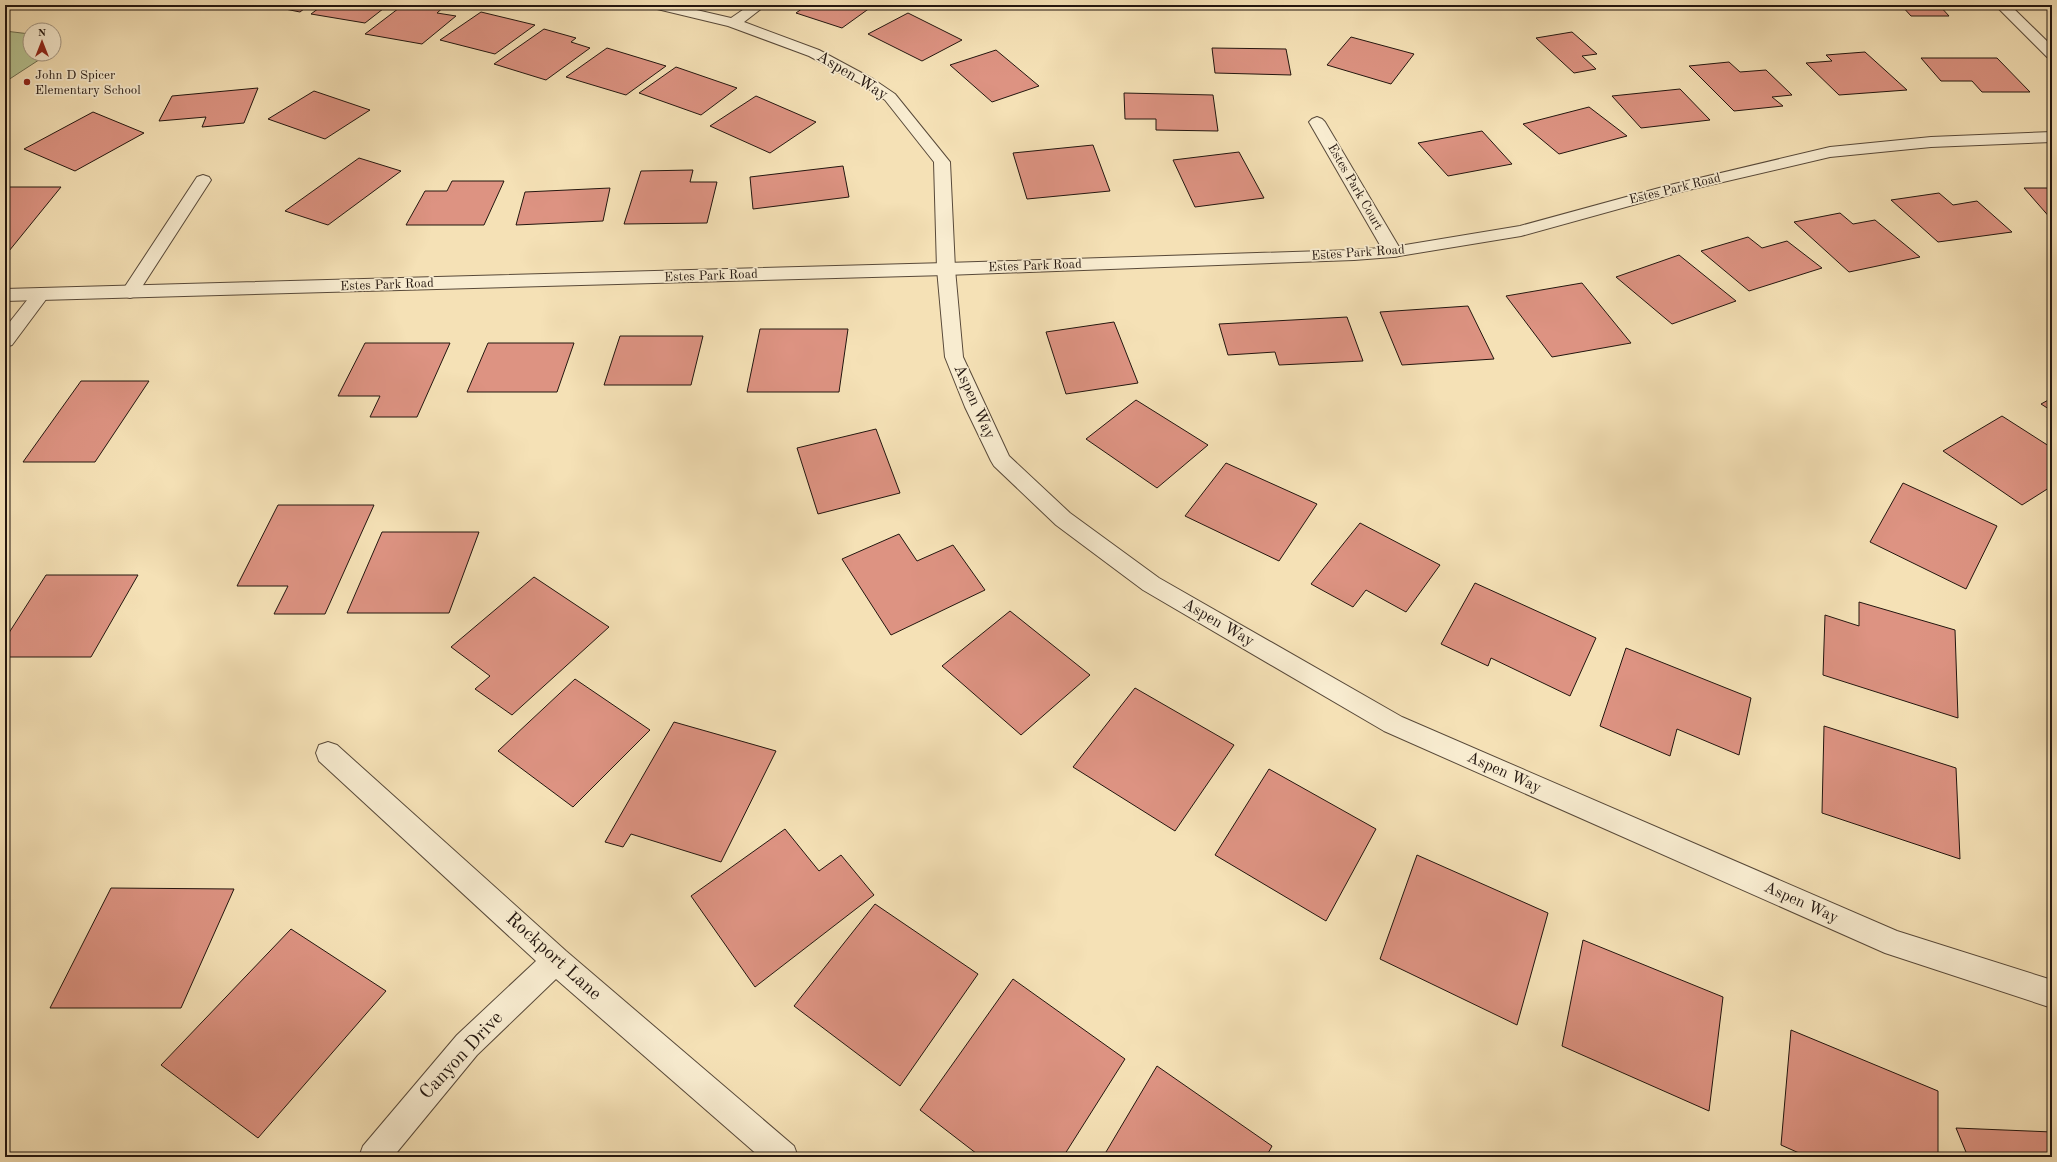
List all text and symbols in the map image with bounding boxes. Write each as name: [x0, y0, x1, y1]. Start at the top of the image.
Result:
north arrow: [22, 22, 62, 62]
text: N: [38, 28, 47, 39]
street label: Aspen Way: [814, 49, 891, 104]
place label: John D Spicer Elementary School: [35, 69, 141, 97]
marker: John D Spicer Elementary School: [22, 77, 32, 87]
street label: Estes Park Court: [1325, 142, 1385, 233]
street label: Estes Park Road: [1628, 171, 1722, 207]
street label: Estes Park Road: [1311, 243, 1405, 263]
street label: Estes Park Road: [988, 258, 1082, 274]
street label: Estes Park Road: [664, 268, 758, 284]
street label: Estes Park Road: [340, 277, 434, 293]
street label: Aspen Way: [950, 362, 998, 442]
street label: Aspen Way: [1179, 596, 1257, 650]
street label: Aspen Way: [1464, 749, 1544, 797]
street label: Aspen Way: [1761, 879, 1841, 927]
street label: Rockport Lane: [502, 909, 604, 1005]
street label: Canyon Drive: [417, 1008, 507, 1104]

